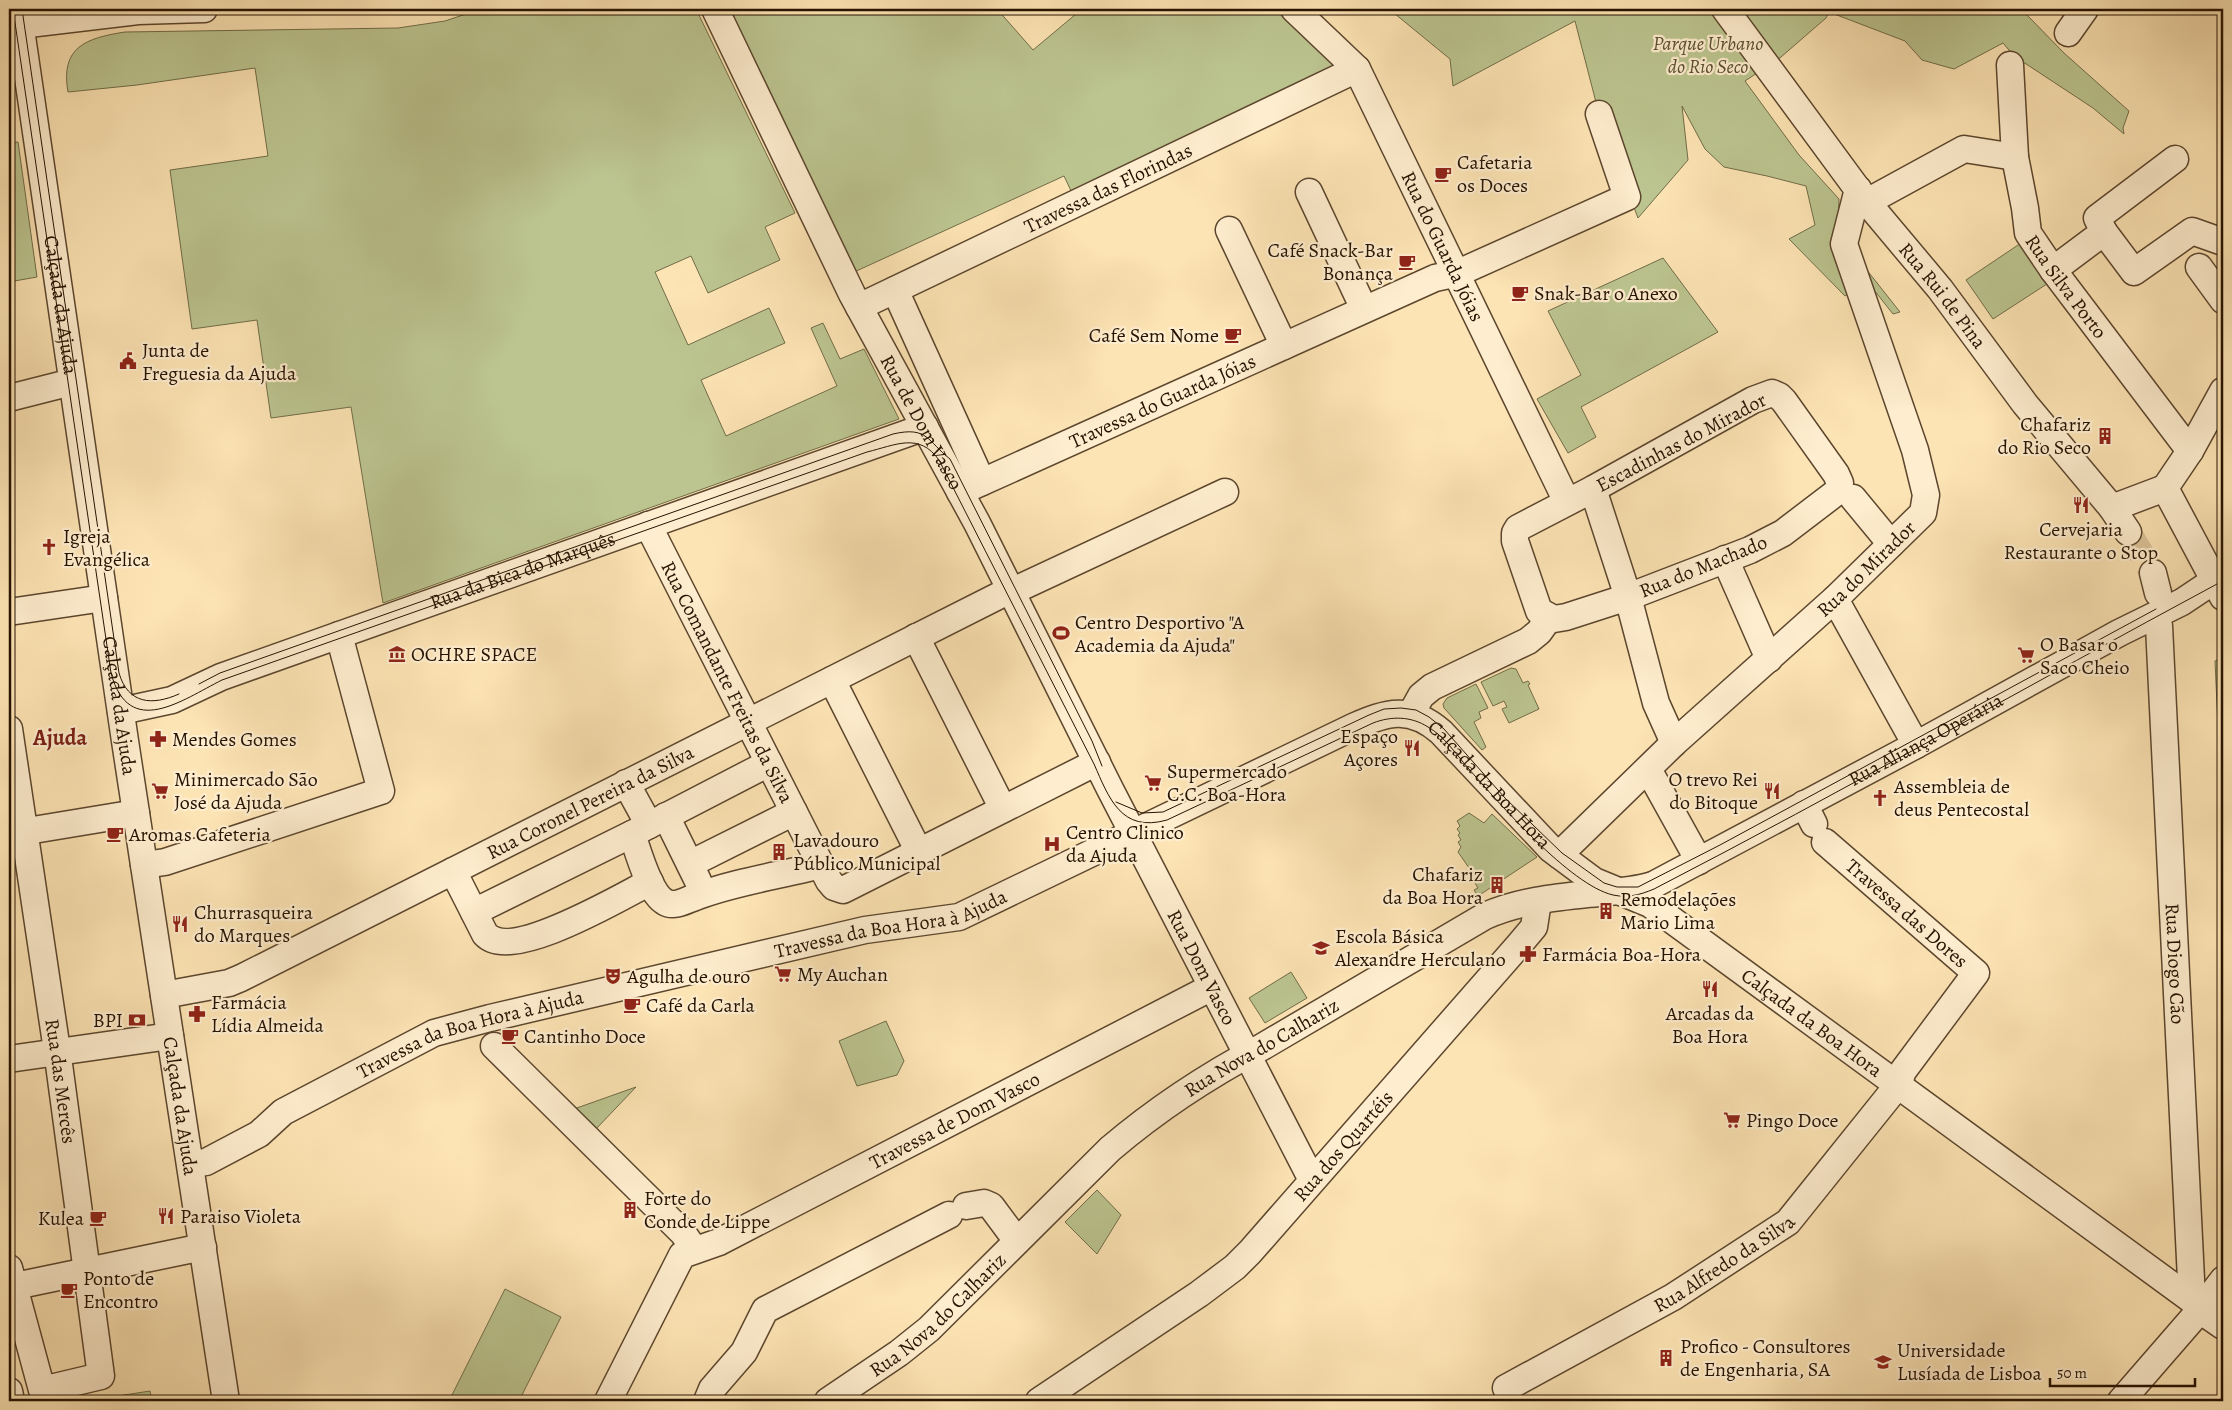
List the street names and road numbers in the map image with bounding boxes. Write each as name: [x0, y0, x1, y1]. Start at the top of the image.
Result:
street label: Travessa das Florindas: [1020, 137, 1197, 240]
street label: Rua do Guarda Jóias: [1395, 167, 1490, 326]
street label: Rua Silva Porto: [2019, 229, 2113, 344]
street label: Calçada da Ajuda: [37, 234, 84, 377]
street label: Rua Rui de Pina: [1892, 237, 1993, 355]
street label: Travessa do Guarda Jóias: [1065, 348, 1260, 455]
street label: Rua de Dom Vasco: [874, 350, 969, 495]
street label: Escadinhas do Mirador: [1591, 386, 1771, 499]
street label: Rua do Mirador: [1811, 514, 1922, 623]
street label: Rua da Bica do Marquês: [426, 525, 619, 616]
street label: Rua do Machado: [1635, 529, 1771, 604]
street label: Rua Comandante Freitas da Silva: [655, 556, 800, 808]
street label: Calçada da Ajuda: [96, 634, 143, 778]
street label: Rua Aliança Operária: [1844, 686, 2009, 793]
street label: Calçada da Boa Hora: [1422, 714, 1558, 856]
street label: Rua Coronel Pereira da Silva: [482, 738, 699, 866]
street label: Travessa das Dores: [1840, 853, 1974, 974]
street label: Travessa da Boa Hora à Ajuda: [772, 883, 1012, 965]
street label: Rua Diogo Cão: [2159, 902, 2191, 1025]
street label: Rua Dom Vasco: [1161, 905, 1243, 1030]
street label: Calçada da Boa Hora: [1736, 962, 1889, 1084]
street label: Travessa da Boa Hora à Ajuda: [352, 983, 587, 1085]
street label: Rua Nova do Calhariz: [1179, 992, 1344, 1104]
street label: Rua das Mercês: [38, 1017, 83, 1145]
street label: Calçada da Ajuda: [156, 1035, 204, 1178]
street label: Travessa de Dom Vasco: [865, 1065, 1044, 1176]
street label: Rua dos Quartéis: [1287, 1085, 1400, 1207]
street label: Rua Alfredo da Silva: [1649, 1210, 1802, 1319]
street label: Rua Nova do Calhariz: [864, 1247, 1012, 1383]

